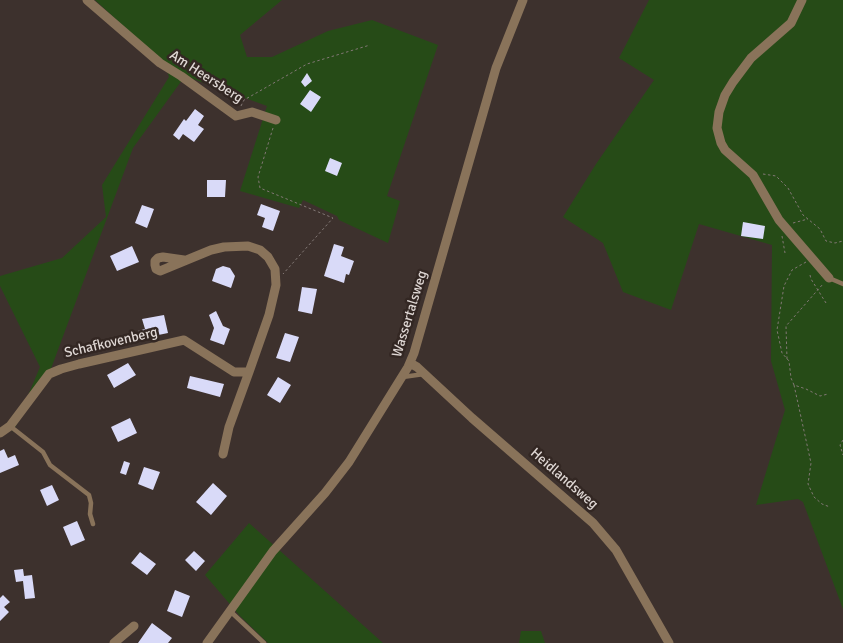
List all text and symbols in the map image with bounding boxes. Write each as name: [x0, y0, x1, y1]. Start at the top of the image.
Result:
street label: Am Heersberg: [166, 47, 246, 107]
street label: Wassertalsweg: [389, 269, 431, 359]
street label: Schafkovenberg: [63, 324, 159, 362]
street label: Heidlandsweg: [527, 445, 601, 513]

